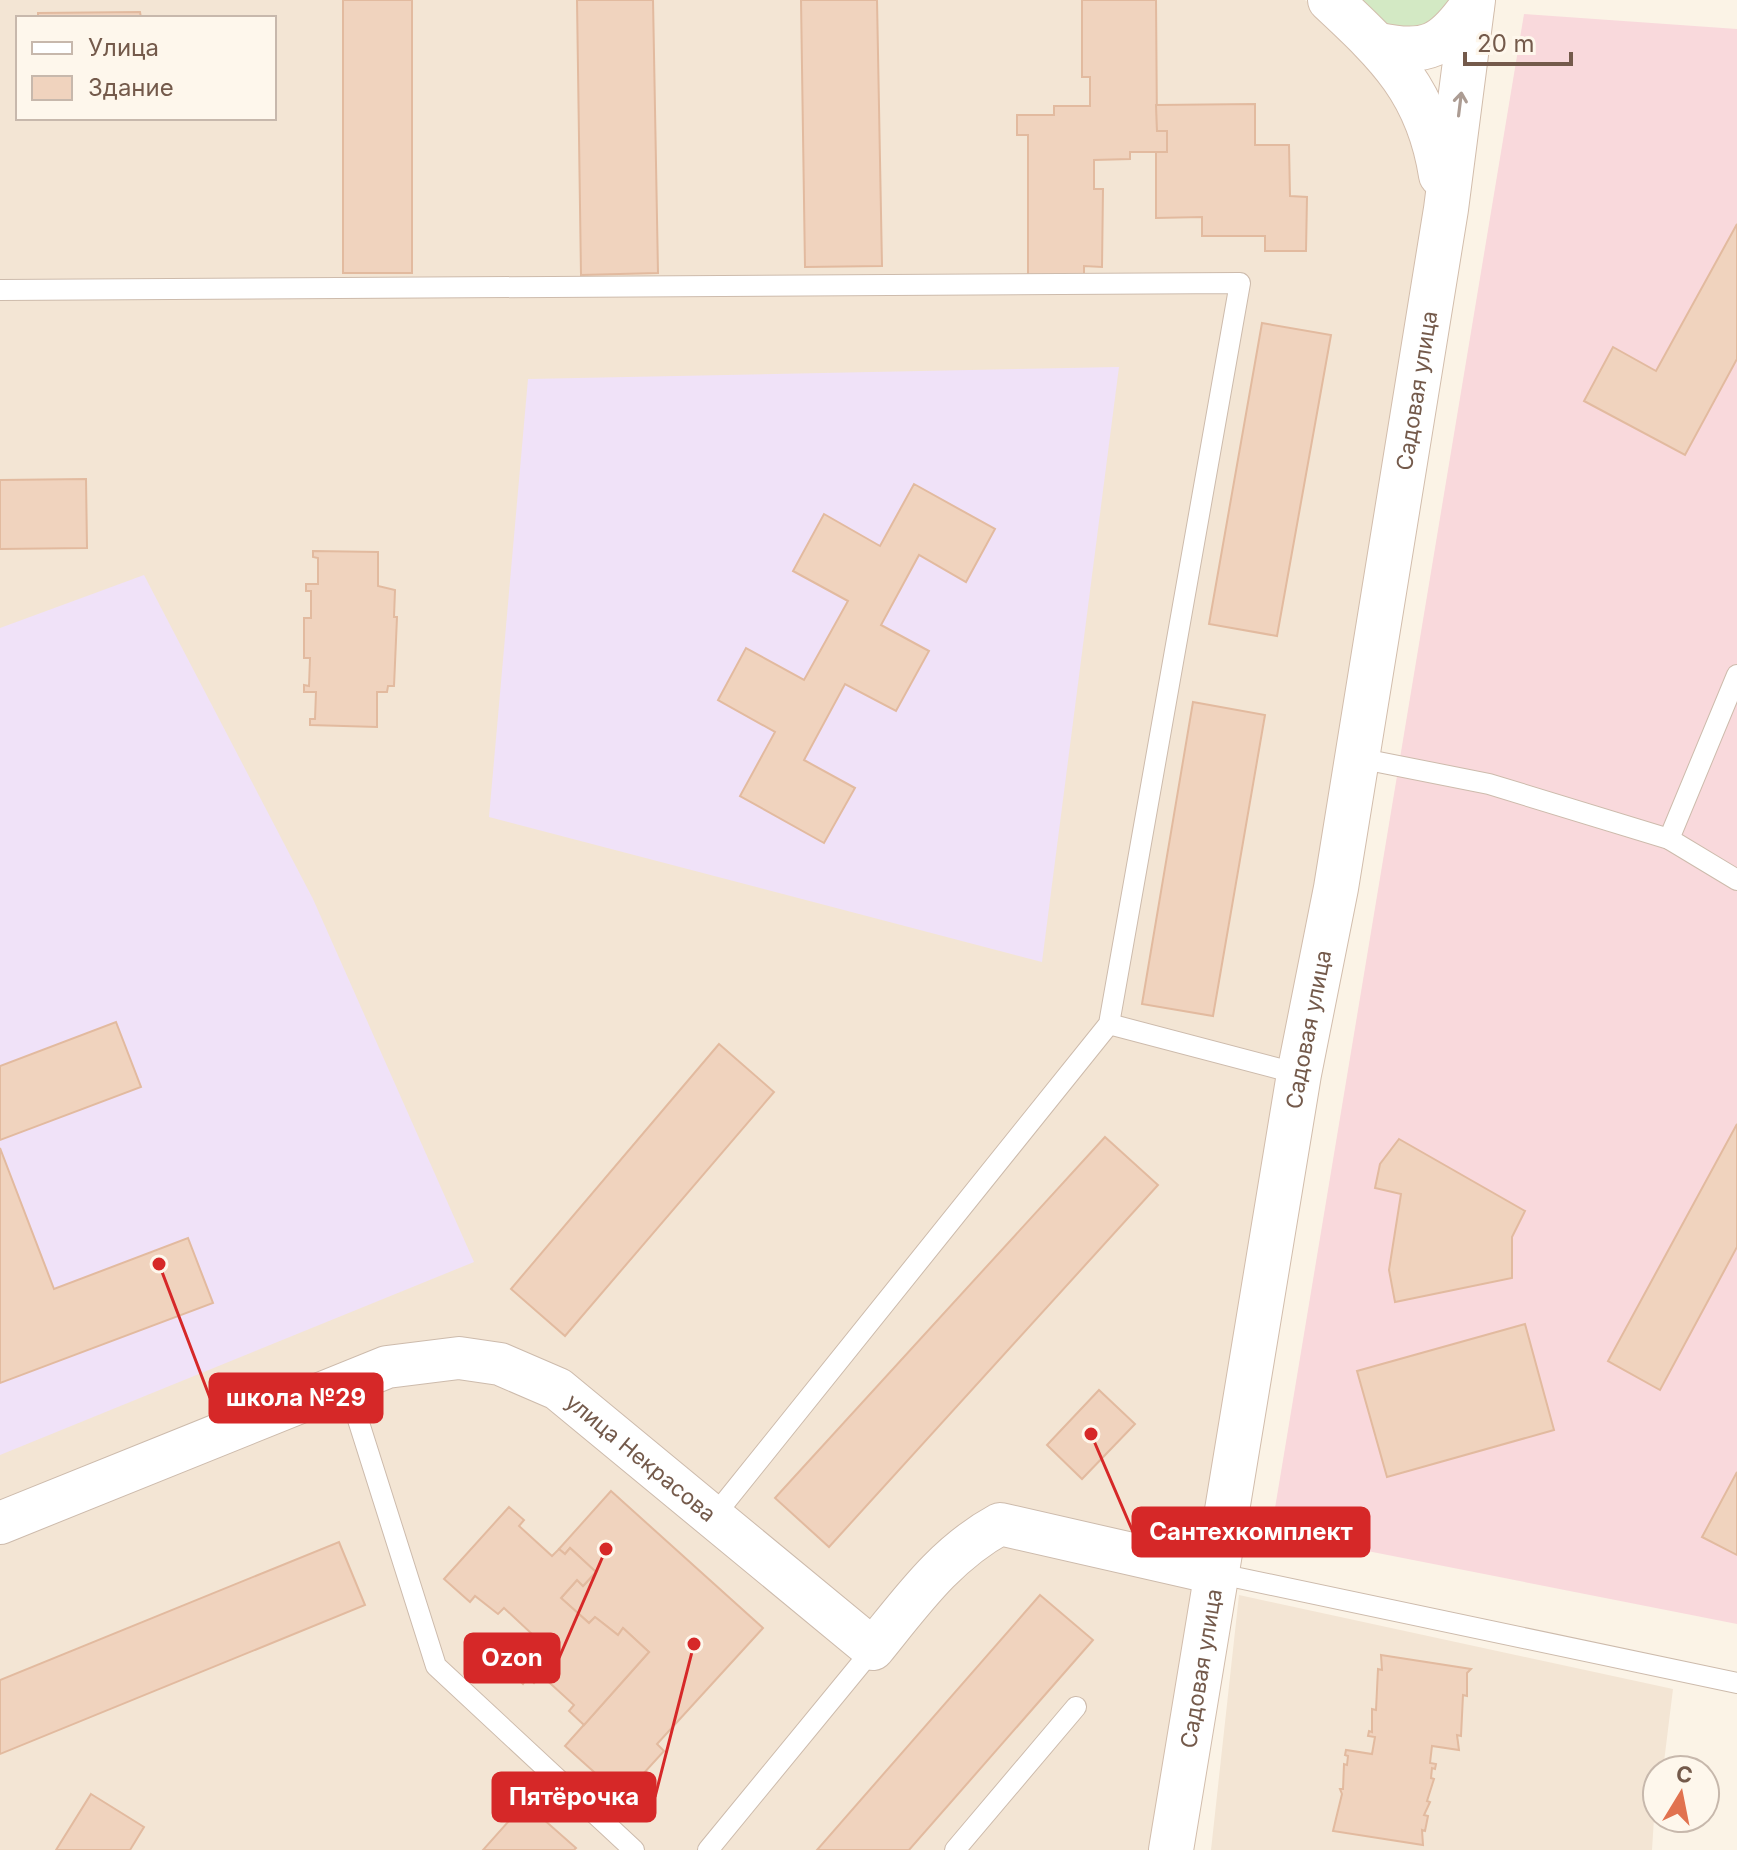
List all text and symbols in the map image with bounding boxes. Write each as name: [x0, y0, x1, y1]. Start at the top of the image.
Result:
legend: [16, 16, 276, 120]
scale bar: [1465, 16, 1571, 66]
text: 20 m: [1477, 29, 1535, 58]
text: Улица: [88, 33, 159, 62]
text: Здание: [88, 73, 174, 102]
one-way arrow: [1453, 91, 1468, 117]
street label: Садовая улица: [1391, 309, 1442, 472]
street label: Садовая улица: [1280, 948, 1336, 1111]
callout: школа №29: [210, 1374, 382, 1422]
text: школа №29: [226, 1383, 366, 1412]
street label: улица Некрасова: [561, 1388, 721, 1527]
callout: Сантехкомплект: [1133, 1508, 1369, 1556]
text: Сантехкомплект: [1149, 1517, 1353, 1546]
street label: Садовая улица: [1175, 1587, 1227, 1750]
callout: Ozon: [465, 1634, 559, 1682]
text: Ozon: [481, 1643, 543, 1672]
north arrow: [1641, 1754, 1721, 1834]
text: С: [1674, 1760, 1695, 1789]
callout: Пятёрочка: [493, 1773, 655, 1821]
text: Пятёрочка: [509, 1782, 639, 1811]

